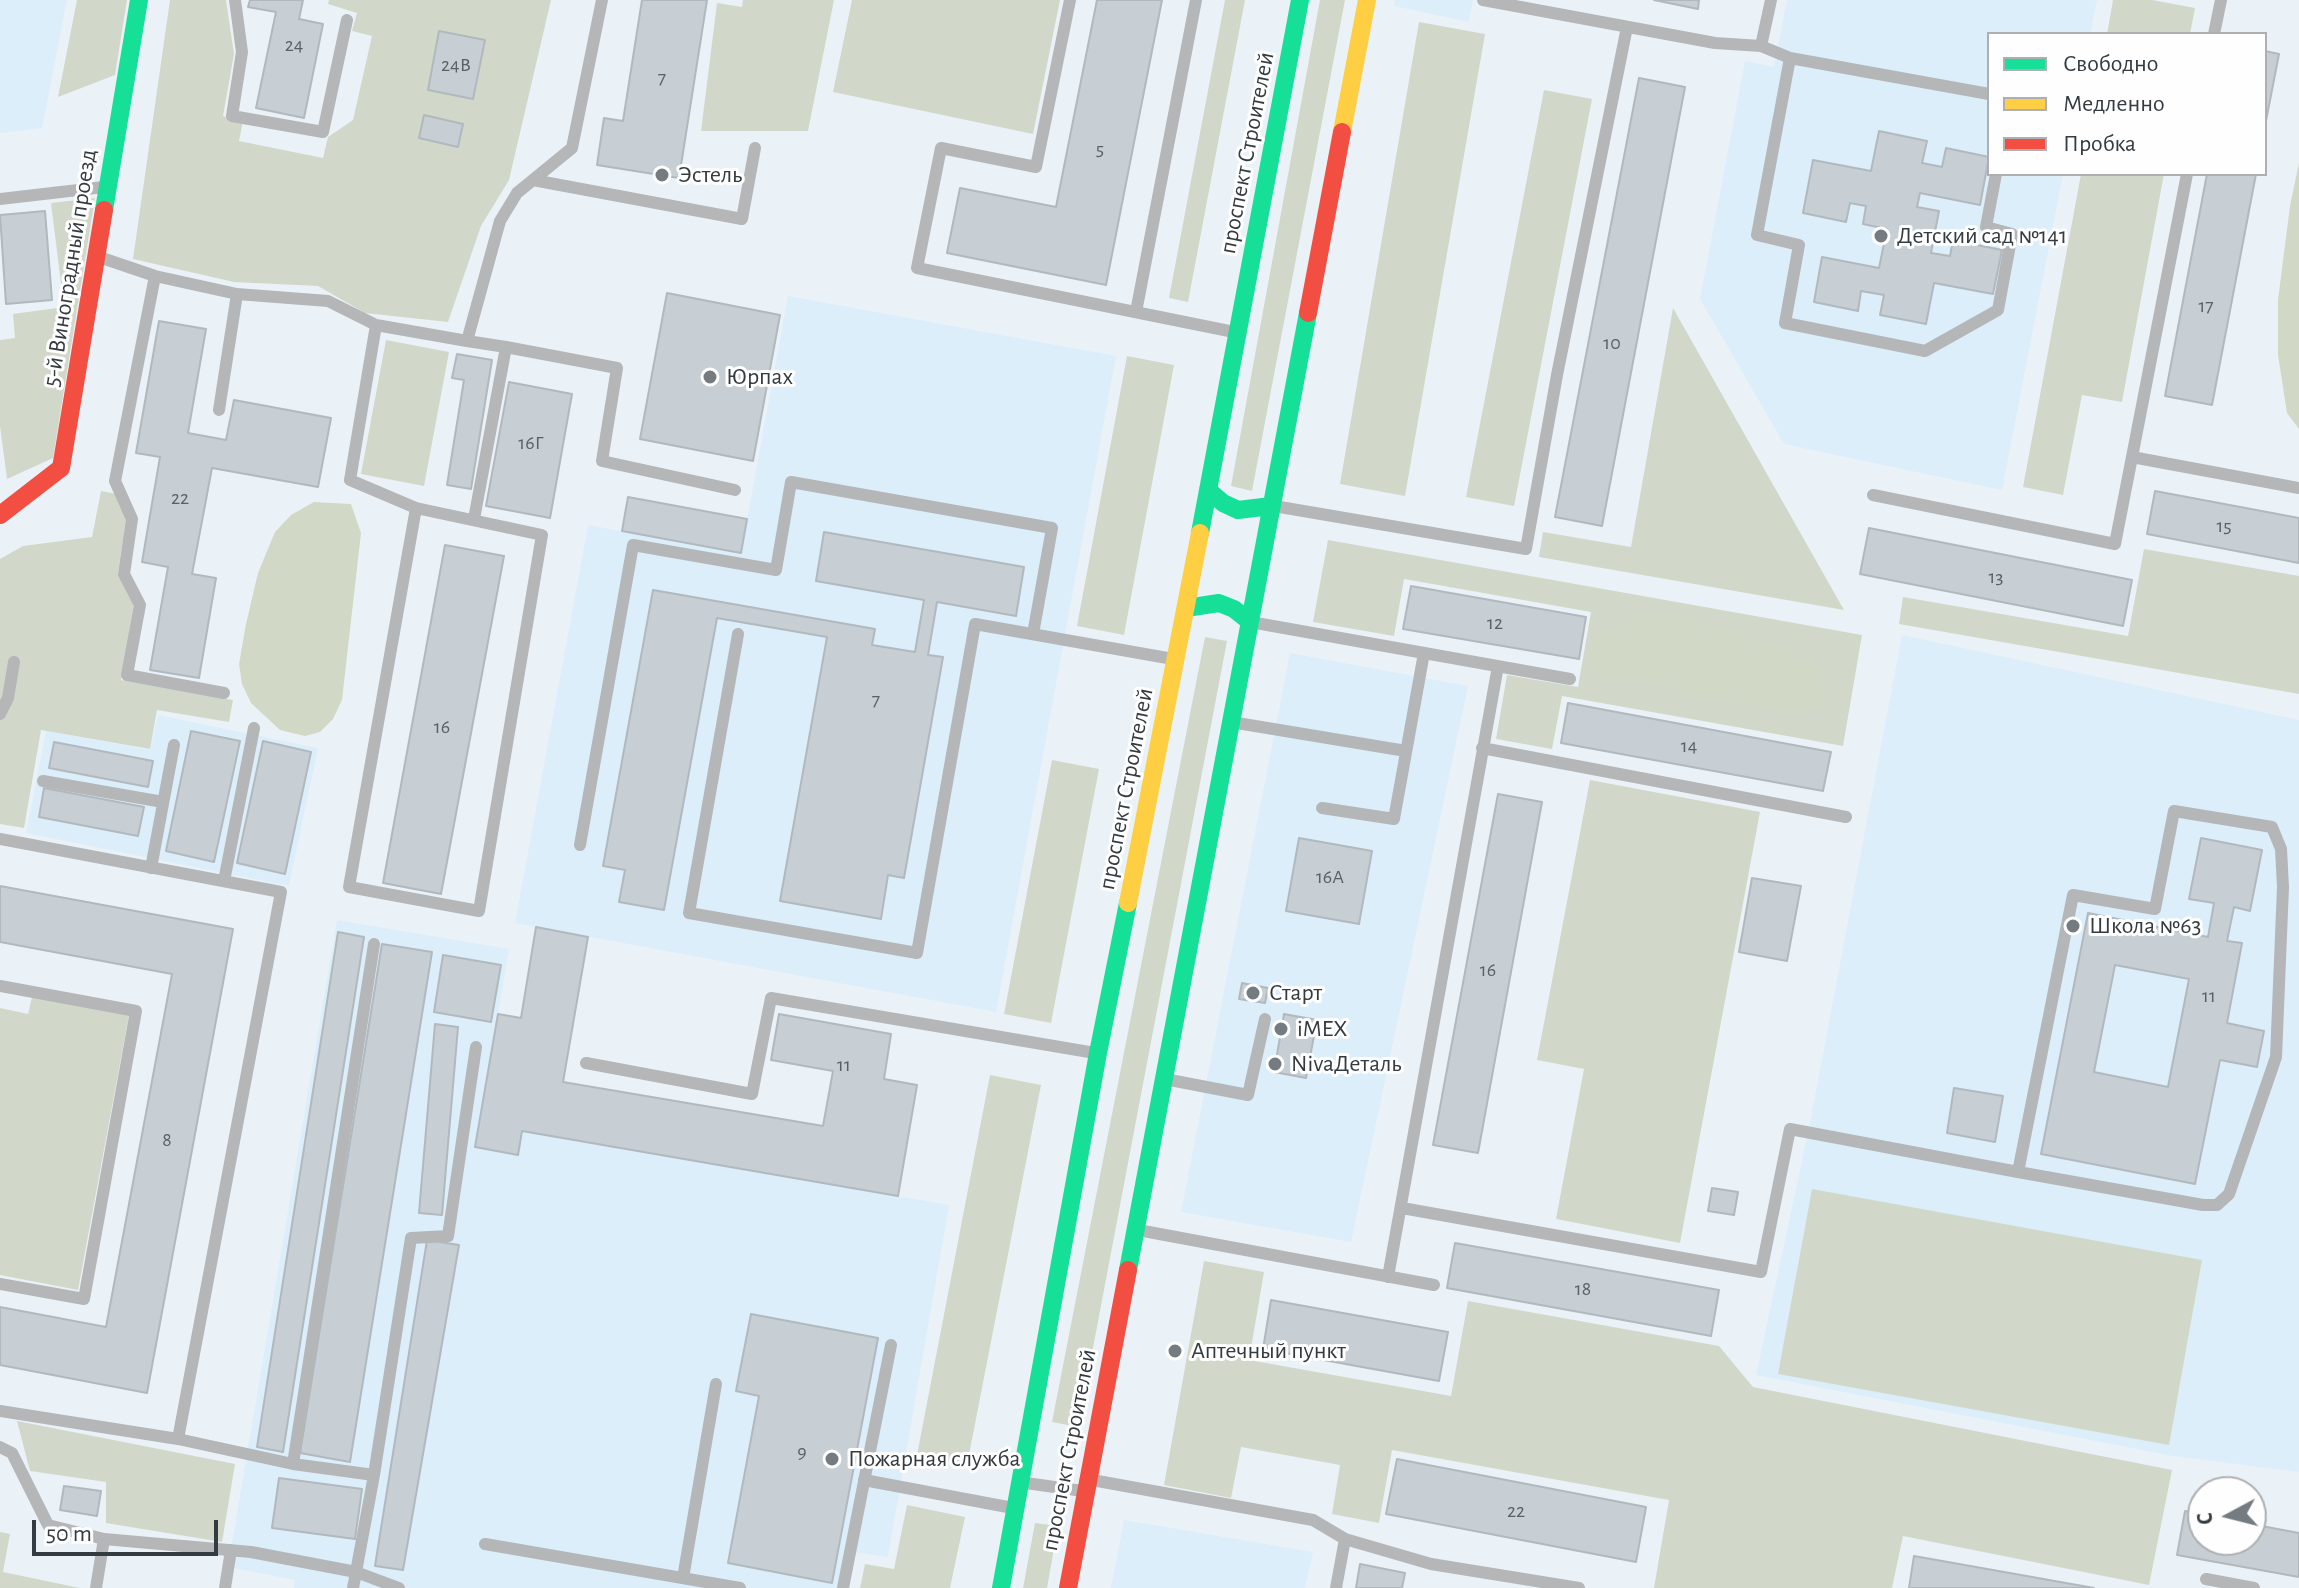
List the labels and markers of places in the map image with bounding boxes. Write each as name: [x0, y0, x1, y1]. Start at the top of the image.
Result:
place label: Эстель: [678, 161, 742, 189]
marker: Эстель: [653, 166, 671, 184]
place label: Детский сад №141: [1897, 222, 2067, 250]
marker: Детский сад №141: [1872, 227, 1890, 245]
place label: Юрпах: [726, 363, 793, 391]
marker: Юрпах: [701, 368, 719, 386]
place label: Школа №63: [2089, 912, 2201, 940]
marker: Школа №63: [2064, 917, 2082, 935]
place label: Старт: [1269, 979, 1322, 1007]
marker: Старт: [1244, 984, 1262, 1002]
place label: iMEX: [1297, 1015, 1348, 1043]
marker: iMEX: [1272, 1020, 1290, 1038]
place label: NivaДеталь: [1291, 1050, 1401, 1078]
marker: NivaДеталь: [1266, 1055, 1284, 1073]
place label: Аптечный пункт: [1191, 1337, 1346, 1365]
marker: Аптечный пункт: [1166, 1342, 1184, 1360]
place label: Пожарная служба: [848, 1445, 1020, 1473]
marker: Пожарная служба: [823, 1450, 841, 1468]

